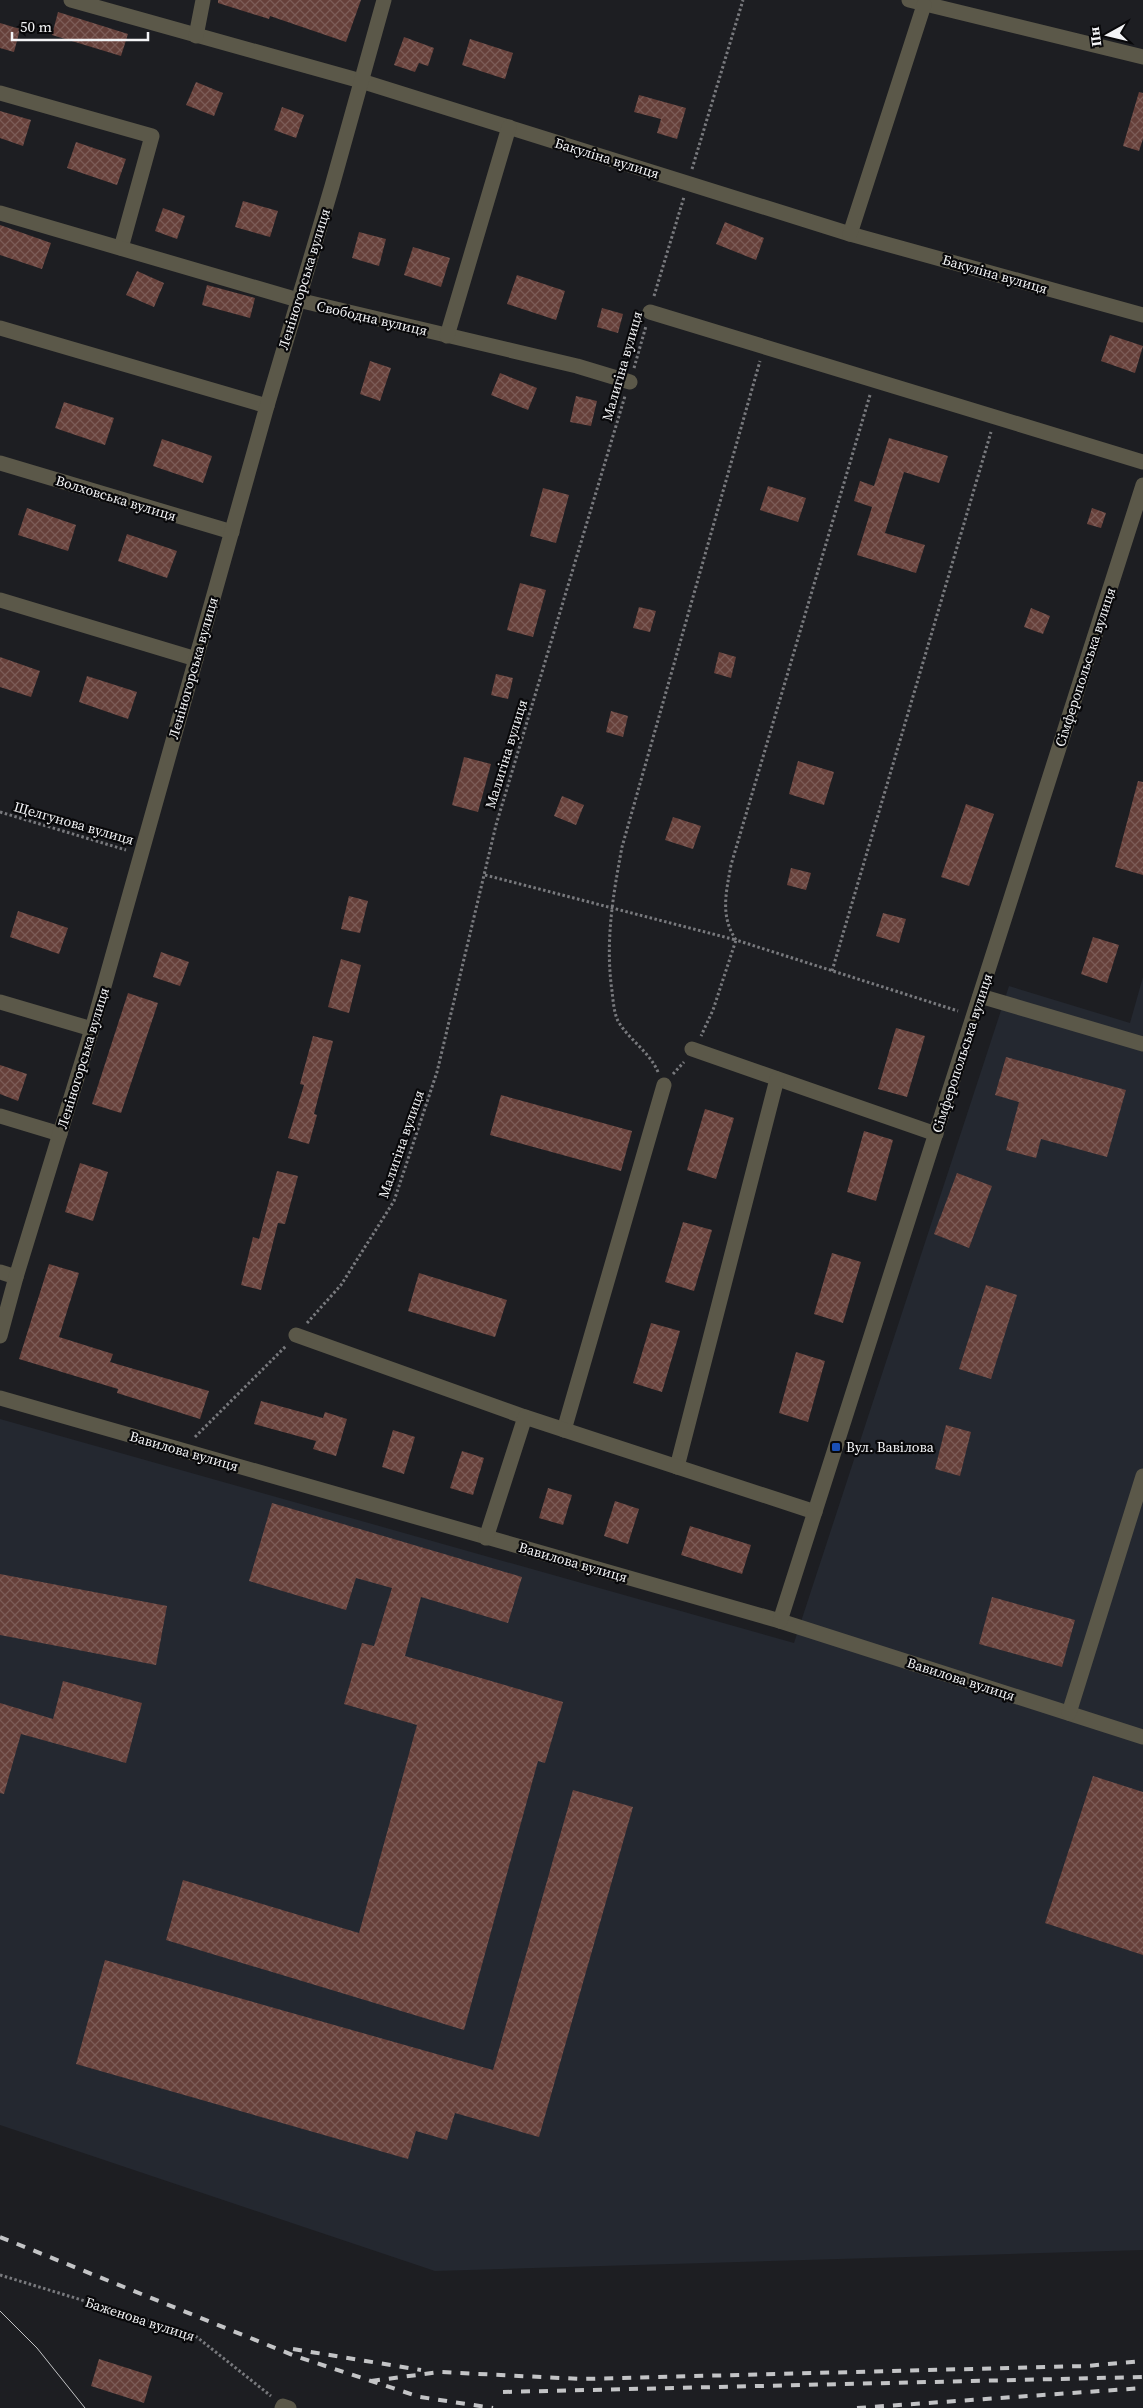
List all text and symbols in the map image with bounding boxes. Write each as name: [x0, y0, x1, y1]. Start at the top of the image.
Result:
scale bar: [12, 10, 149, 42]
north arrow: [1083, 10, 1133, 60]
text: 50 m: [20, 16, 52, 37]
text: Пн: [1084, 26, 1106, 48]
street label: Бакуліна вулиця: [552, 133, 662, 183]
street label: Леніногорська вулиця: [273, 206, 335, 352]
street label: Бакуліна вулиця: [940, 249, 1050, 299]
street label: Свободна вулиця: [315, 296, 429, 340]
street label: Малигіна вулиця: [597, 309, 647, 423]
street label: Волховська вулиця: [53, 470, 179, 526]
street label: Сімферопольська вулиця: [1050, 585, 1120, 749]
street label: Леніногорська вулиця: [163, 595, 223, 741]
street label: Малигіна вулиця: [480, 697, 532, 811]
street label: Щелгунова вулиця: [12, 796, 136, 850]
street label: Сімферопольська вулиця: [927, 971, 997, 1135]
street label: Леніногорська вулиця: [52, 985, 114, 1131]
street label: Малигіна вулиця: [373, 1087, 429, 1201]
street label: Вавилова вулиця: [127, 1426, 241, 1476]
place label: Вул. Вавілова: [846, 1437, 935, 1457]
marker: Вул. Вавілова: [830, 1441, 842, 1453]
street label: Вавилова вулиця: [516, 1537, 630, 1587]
street label: Вавилова вулиця: [905, 1652, 1017, 1706]
street label: Баженова вулиця: [83, 2292, 197, 2346]

